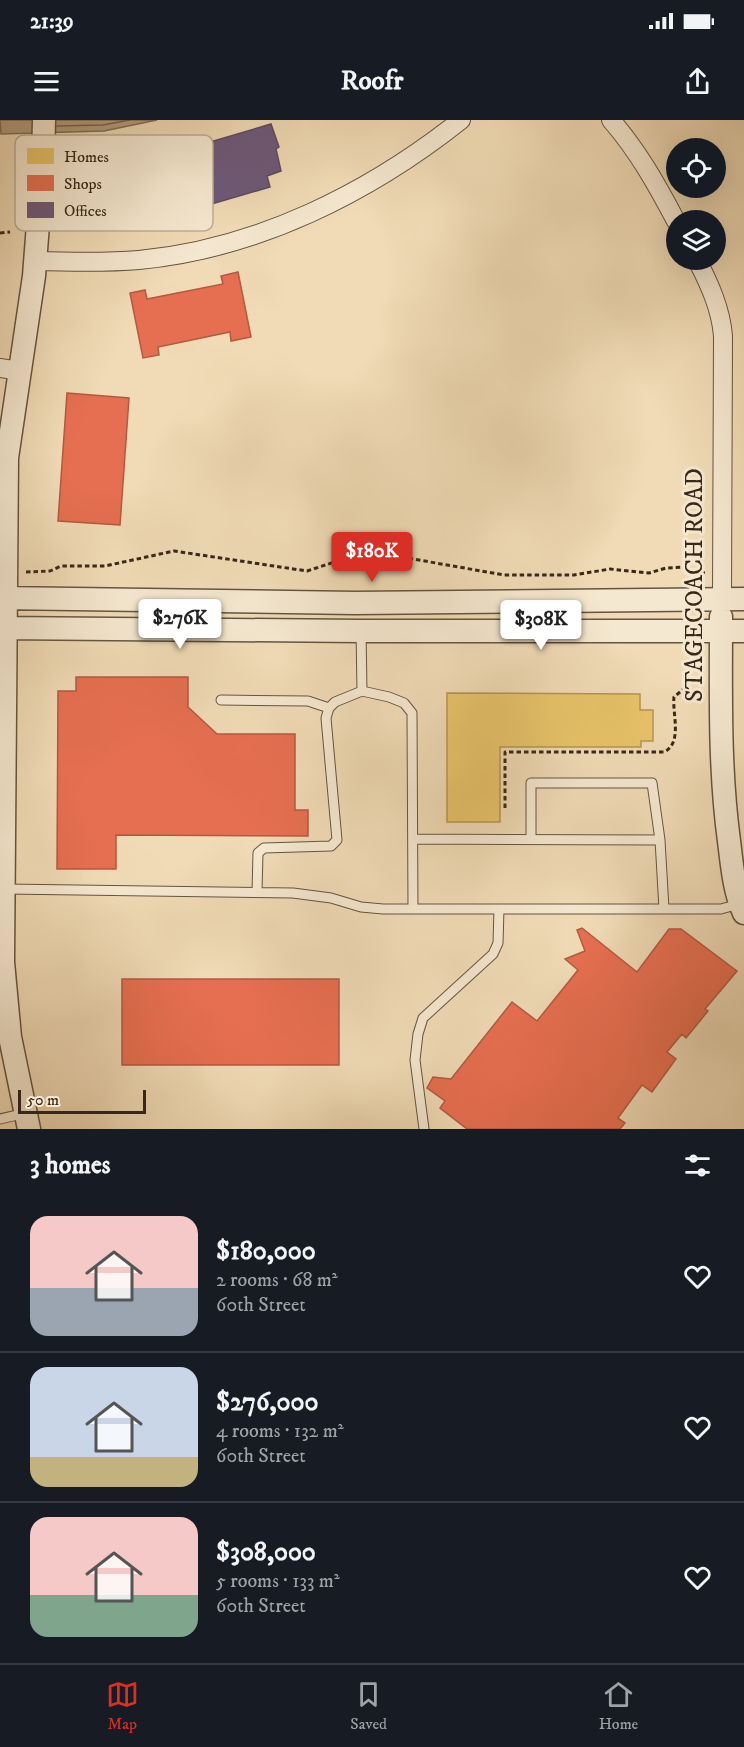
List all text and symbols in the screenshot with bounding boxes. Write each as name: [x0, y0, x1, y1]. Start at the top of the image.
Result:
text: 21:39: [30, 8, 74, 35]
text: Roofr: [341, 64, 403, 98]
icon: menu: [30, 65, 63, 98]
icon: share: [681, 65, 714, 98]
legend: [15, 135, 213, 231]
map controls: [666, 138, 726, 270]
button: locate: [666, 138, 726, 198]
text: Homes: [64, 147, 109, 167]
text: Shops: [64, 174, 102, 194]
text: Offices: [64, 201, 107, 221]
button: layers: [666, 210, 726, 270]
street label: STAGECOACH ROAD: [680, 468, 710, 702]
pin: $180K: [330, 532, 414, 583]
text: $180K: [345, 539, 399, 564]
pin: $276K: [138, 599, 222, 650]
pin: $308K: [499, 600, 583, 651]
text: $276K: [152, 606, 208, 631]
text: $308K: [514, 607, 568, 632]
scale bar: [18, 1087, 146, 1115]
text: 50 m: [27, 1090, 59, 1110]
text: 3 homes: [30, 1149, 110, 1182]
icon: filters: [681, 1149, 714, 1182]
text: $180,000: [216, 1235, 316, 1268]
icon: home: [78, 1240, 150, 1312]
icon: heart: [681, 1260, 714, 1293]
text: 2 rooms · 68 m²: [216, 1268, 338, 1293]
text: 60th Street: [216, 1293, 306, 1318]
text: $276,000: [216, 1386, 318, 1419]
icon: home: [78, 1391, 150, 1463]
icon: heart: [681, 1411, 714, 1444]
text: 4 rooms · 132 m²: [216, 1419, 344, 1444]
text: 60th Street: [216, 1444, 306, 1469]
text: $308,000: [216, 1536, 316, 1569]
icon: home: [78, 1541, 150, 1613]
icon: heart: [681, 1561, 714, 1594]
text: 5 rooms · 133 m²: [216, 1569, 340, 1594]
text: 60th Street: [216, 1594, 306, 1619]
tab: Map: [106, 1678, 139, 1734]
tab: Saved: [350, 1678, 387, 1734]
tab: Home: [599, 1678, 638, 1734]

